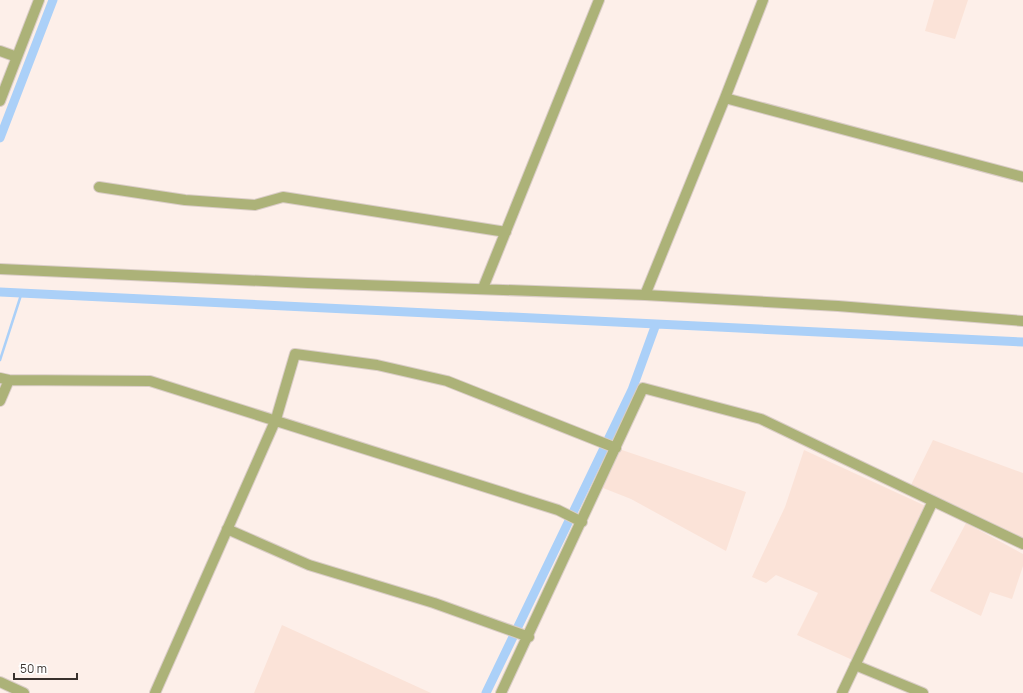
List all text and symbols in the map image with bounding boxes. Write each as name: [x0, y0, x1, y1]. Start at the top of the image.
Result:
scale bar: [14, 655, 77, 681]
text: 50 m: [20, 660, 47, 677]

